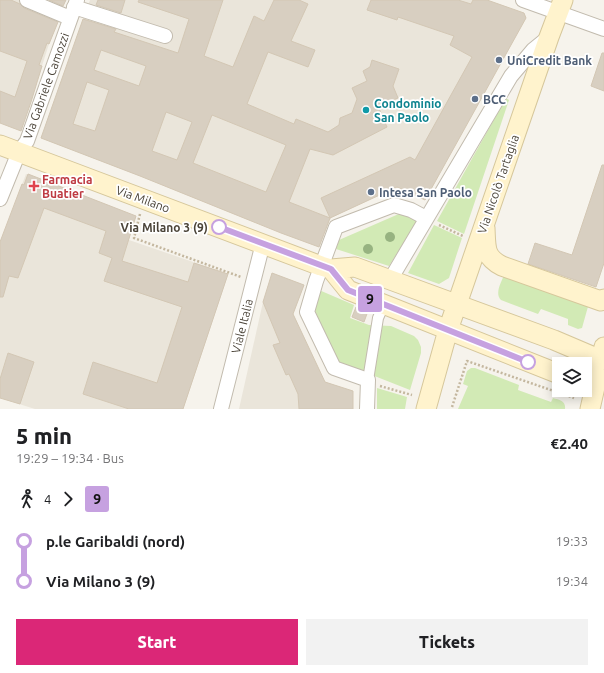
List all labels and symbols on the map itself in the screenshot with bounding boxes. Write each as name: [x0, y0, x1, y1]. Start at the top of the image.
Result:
street label: Via Gabriele Camozzi: [21, 31, 71, 141]
place label: UniCredit Bank: [507, 54, 592, 67]
marker: UniCredit Bank: [494, 55, 504, 65]
place label: BCC: [483, 93, 506, 106]
marker: BCC: [470, 94, 480, 104]
place label: Condominio San Paolo: [374, 97, 441, 124]
marker: Condominio San Paolo: [361, 105, 371, 115]
street label: Via Nicolò Tartaglia: [475, 133, 521, 235]
place label: Farmacia Buatier: [42, 173, 92, 200]
marker: Farmacia Buatier: [29, 181, 39, 191]
street label: Via Milano: [114, 183, 172, 215]
place label: Intesa San Paolo: [379, 186, 472, 199]
marker: Intesa San Paolo: [366, 187, 376, 197]
marker: Via Milano 3 (9): [211, 219, 227, 235]
place label: Via Milano 3 (9): [120, 221, 208, 235]
line badge: 9: [357, 286, 383, 312]
street label: Viale Italia: [229, 297, 255, 355]
unlabelled marker: [520, 354, 536, 370]

